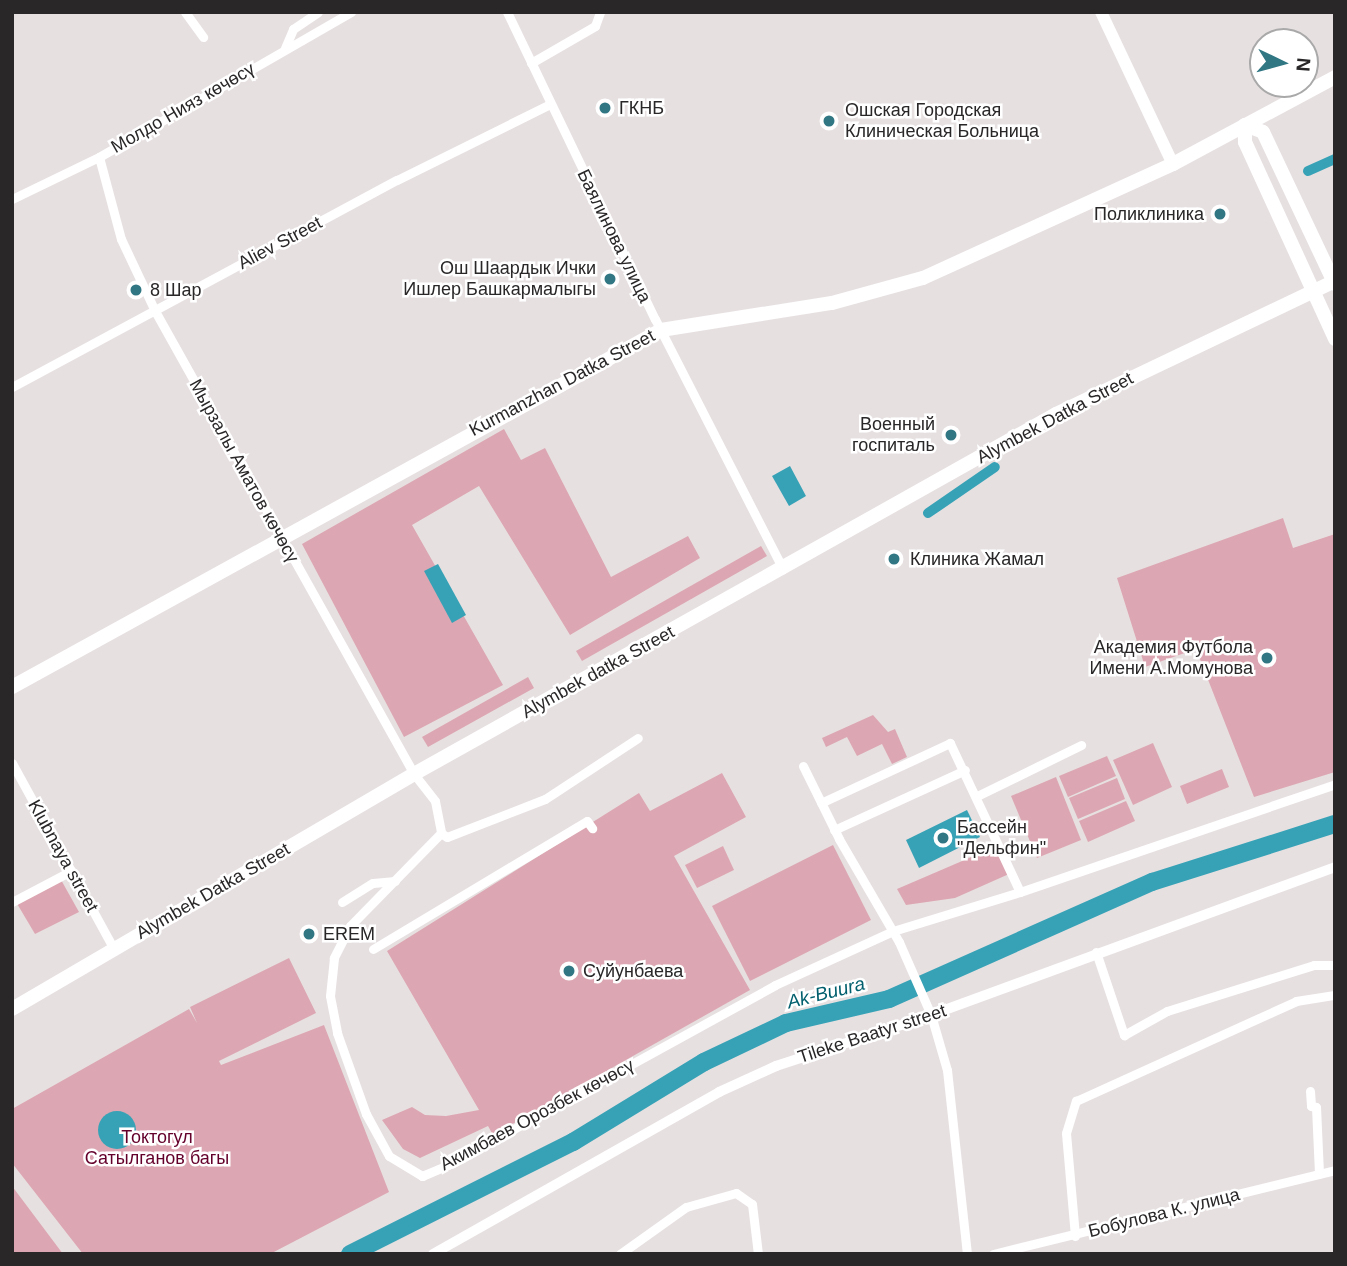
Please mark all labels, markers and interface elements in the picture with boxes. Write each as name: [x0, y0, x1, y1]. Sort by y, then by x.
north arrow: [1249, 28, 1319, 98]
text: N: [1292, 57, 1314, 72]
street label: Молдо Нияз көчөсү: [107, 58, 259, 158]
place label: ГКНБ: [619, 97, 664, 119]
marker: ГКНБ: [597, 100, 613, 116]
place label: Ошская Городская Клиническая Больница: [845, 100, 1039, 142]
marker: Ошская Городская Клиническая Больница: [819, 111, 839, 131]
street label: Баялинова улица: [572, 166, 656, 306]
place label: Поликлиника: [1094, 203, 1204, 225]
marker: Поликлиника: [1210, 204, 1230, 224]
street label: Aliev Street: [234, 212, 326, 274]
place label: Ош Шаардык Ички Ишлер Башкармалыгы: [403, 258, 596, 300]
marker: Ош Шаардык Ички Ишлер Башкармалыгы: [602, 271, 618, 287]
place label: 8 Шар: [150, 279, 202, 301]
marker: 8 Шар: [128, 282, 144, 298]
street label: Kurmanzhan Datka Street: [465, 325, 659, 441]
street label: Alymbek Datka Street: [973, 368, 1137, 468]
street label: Мырзалы Аматов көчөсү: [185, 376, 303, 566]
place label: Военный госпиталь: [852, 414, 935, 457]
marker: Военный госпиталь: [941, 425, 961, 445]
place label: Клиника Жамал: [910, 548, 1044, 570]
marker: Клиника Жамал: [884, 549, 904, 569]
street label: Alymbek datka Street: [518, 621, 678, 723]
place label: Академия Футбола Имени А.Момунова: [1090, 637, 1253, 680]
marker: Академия Футбола Имени А.Момунова: [1259, 650, 1275, 666]
street label: Klubnaya street: [23, 796, 103, 916]
place label: Бассейн "Дельфин": [957, 817, 1046, 860]
marker: Бассейн "Дельфин": [935, 830, 951, 846]
street label: Alymbek Datka Street: [132, 838, 294, 944]
place label: EREM: [323, 923, 375, 945]
marker: EREM: [301, 926, 317, 942]
place label: Суйунбаева: [583, 960, 683, 982]
marker: Суйунбаева: [561, 963, 577, 979]
water label: Ak-Buura: [785, 972, 867, 1014]
street label: Tileke Baatyr street: [795, 1000, 949, 1068]
street label: Акимбаев Орозбек көчөсү: [436, 1055, 638, 1175]
park label: Токтогул Сатылганов багы: [85, 1127, 229, 1170]
street label: Бобулова К. улица: [1086, 1184, 1242, 1242]

